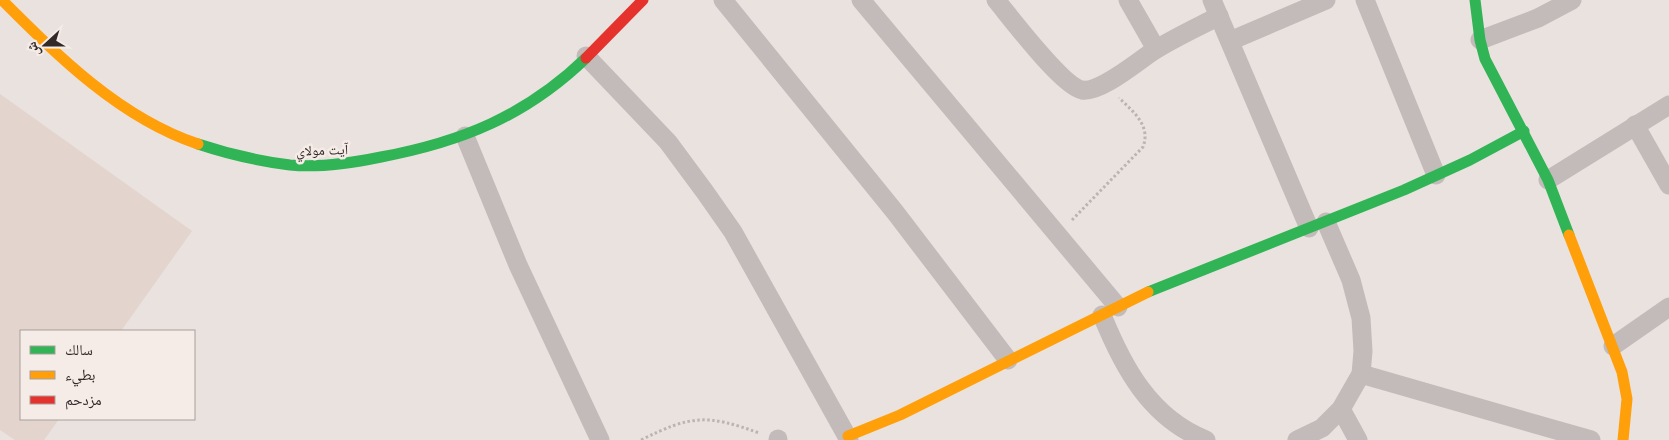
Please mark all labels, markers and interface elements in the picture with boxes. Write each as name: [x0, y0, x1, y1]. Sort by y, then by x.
north arrow: [20, 20, 70, 70]
text: ش: [22, 39, 44, 60]
street label: آيت مولاي: [296, 140, 349, 162]
legend: [20, 330, 195, 420]
text: سالك: [65, 340, 93, 360]
text: بطيء: [65, 365, 95, 387]
text: مزدحم: [65, 390, 102, 410]

